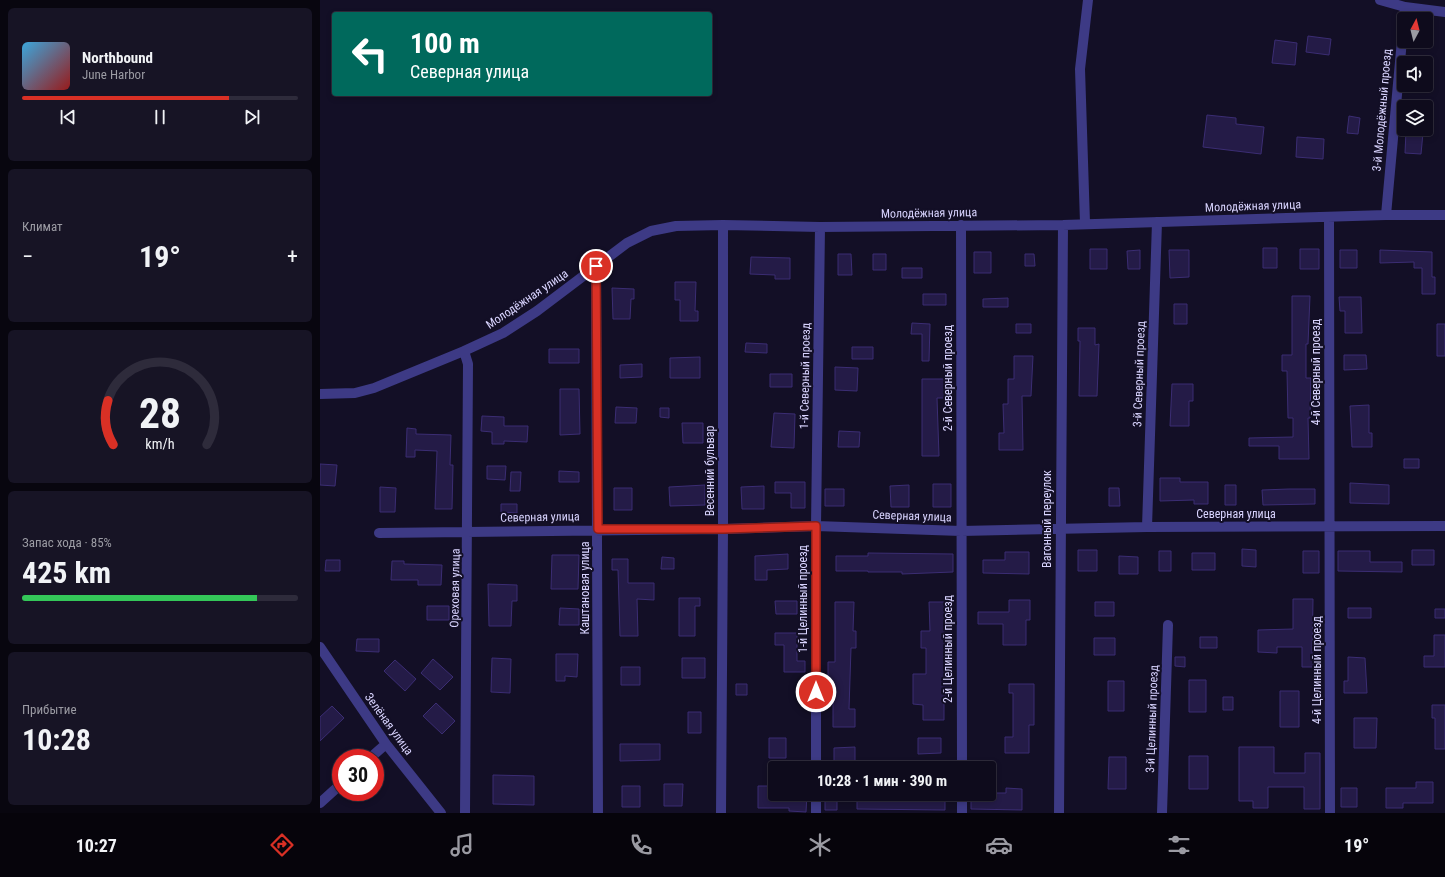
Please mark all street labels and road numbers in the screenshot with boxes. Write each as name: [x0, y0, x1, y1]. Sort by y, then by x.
street label: 3-й Молодёжный проезд: [1370, 48, 1394, 172]
street label: Молодёжная улица: [1205, 197, 1302, 215]
street label: Молодёжная улица: [881, 205, 977, 221]
street label: Молодёжная улица: [483, 266, 571, 332]
street label: 4-й Северный проезд: [1309, 318, 1323, 425]
street label: 3-й Северный проезд: [1130, 320, 1148, 427]
street label: 1-й Северный проезд: [797, 322, 813, 429]
street label: 2-й Северный проезд: [941, 324, 955, 431]
street label: Весенний бульвар: [703, 426, 717, 516]
street label: Вагонный переулок: [1040, 470, 1054, 568]
street label: Северная улица: [1196, 507, 1276, 521]
street label: Северная улица: [872, 508, 952, 524]
street label: Северная улица: [500, 509, 580, 525]
street label: Каштановая улица: [578, 541, 592, 635]
street label: 1-й Целинный проезд: [796, 544, 810, 653]
street label: Ореховая улица: [447, 548, 463, 628]
street label: 2-й Целинный проезд: [941, 594, 955, 703]
street label: 4-й Целинный проезд: [1310, 615, 1324, 724]
street label: 3-й Целинный проезд: [1143, 664, 1161, 773]
street label: Зелёная улица: [362, 690, 416, 758]

